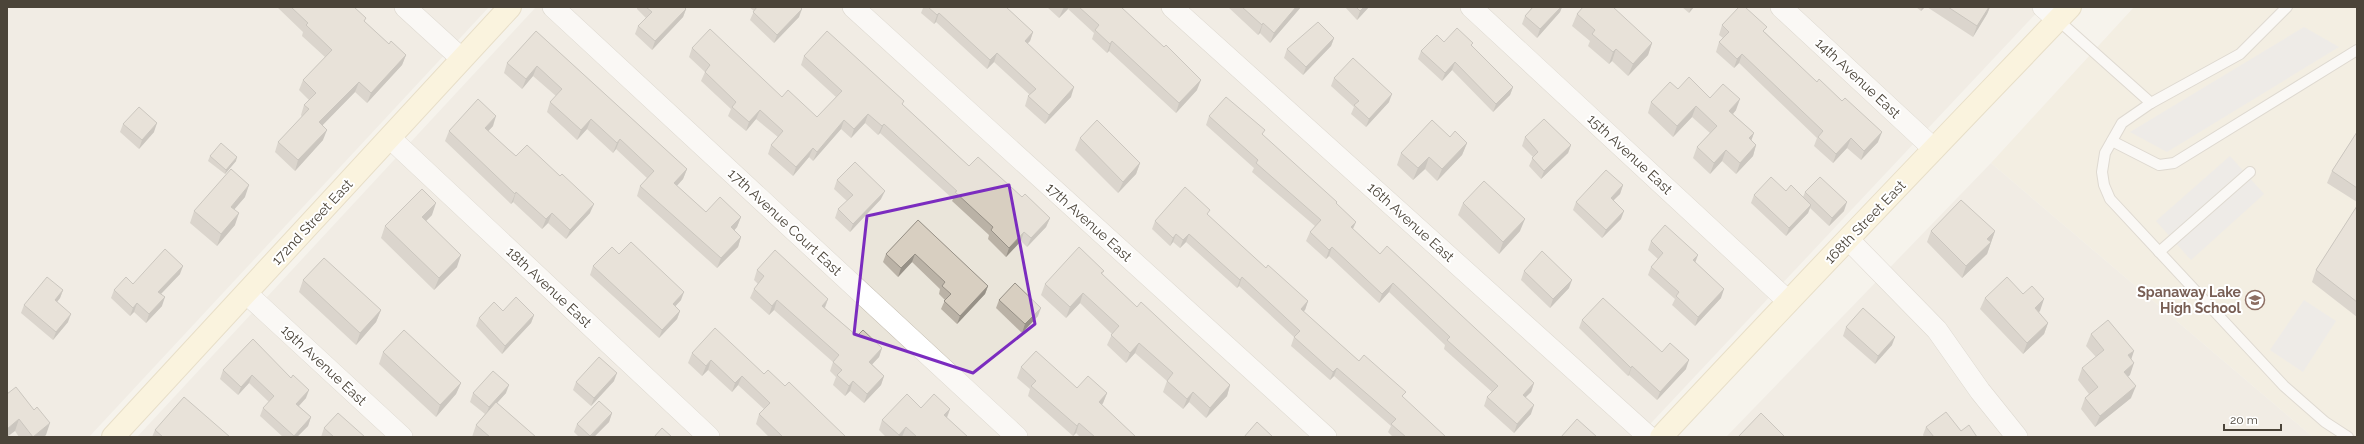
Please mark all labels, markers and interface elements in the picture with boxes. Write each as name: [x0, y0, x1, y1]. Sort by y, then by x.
street label: 14th Avenue East: [1812, 35, 1904, 122]
street label: 15th Avenue East: [1584, 111, 1676, 198]
street label: 17th Avenue Court East: [725, 165, 845, 279]
street label: 172nd Street East: [268, 176, 356, 268]
street label: 168th Street East: [1821, 177, 1909, 267]
street label: 17th Avenue East: [1043, 179, 1135, 265]
street label: 16th Avenue East: [1365, 179, 1458, 265]
street label: 18th Avenue East: [503, 243, 595, 331]
place label: Spanaway Lake High School: [2137, 284, 2242, 316]
school or university icon: Spanaway Lake High School: [2244, 289, 2266, 311]
street label: 19th Avenue East: [278, 321, 370, 409]
scale bar: [2224, 406, 2281, 432]
text: 20 m: [2230, 413, 2258, 427]

